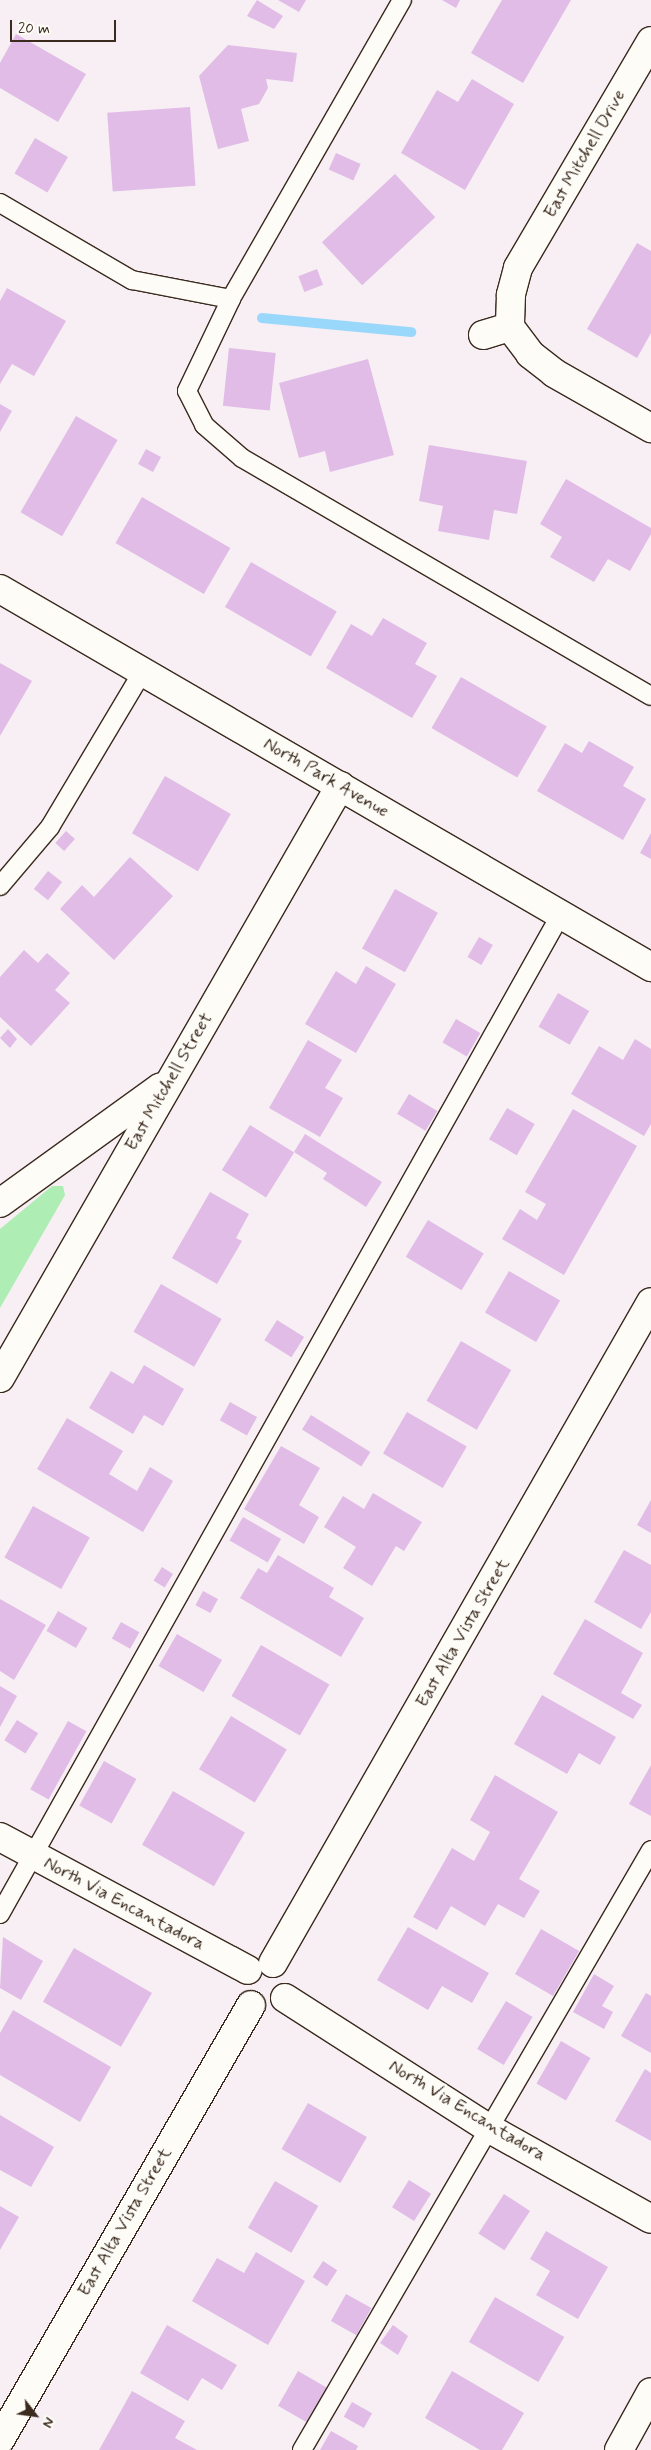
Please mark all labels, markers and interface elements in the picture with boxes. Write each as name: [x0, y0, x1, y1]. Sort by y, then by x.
scale bar: [12, 10, 119, 42]
text: 20 m: [18, 19, 50, 39]
street label: East Mitchell Drive: [540, 87, 630, 221]
street label: North Park Avenue: [258, 733, 394, 823]
street label: East Mitchell Street: [121, 1009, 217, 1155]
street label: East Alta Vista Street: [412, 1556, 514, 1710]
street label: North Via Encantadora: [39, 1852, 209, 1956]
street label: North Via Encantadora: [384, 2055, 550, 2167]
street label: East Alta Vista Street: [74, 2145, 176, 2299]
north arrow: [10, 2390, 60, 2440]
text: N: [38, 2414, 58, 2431]

